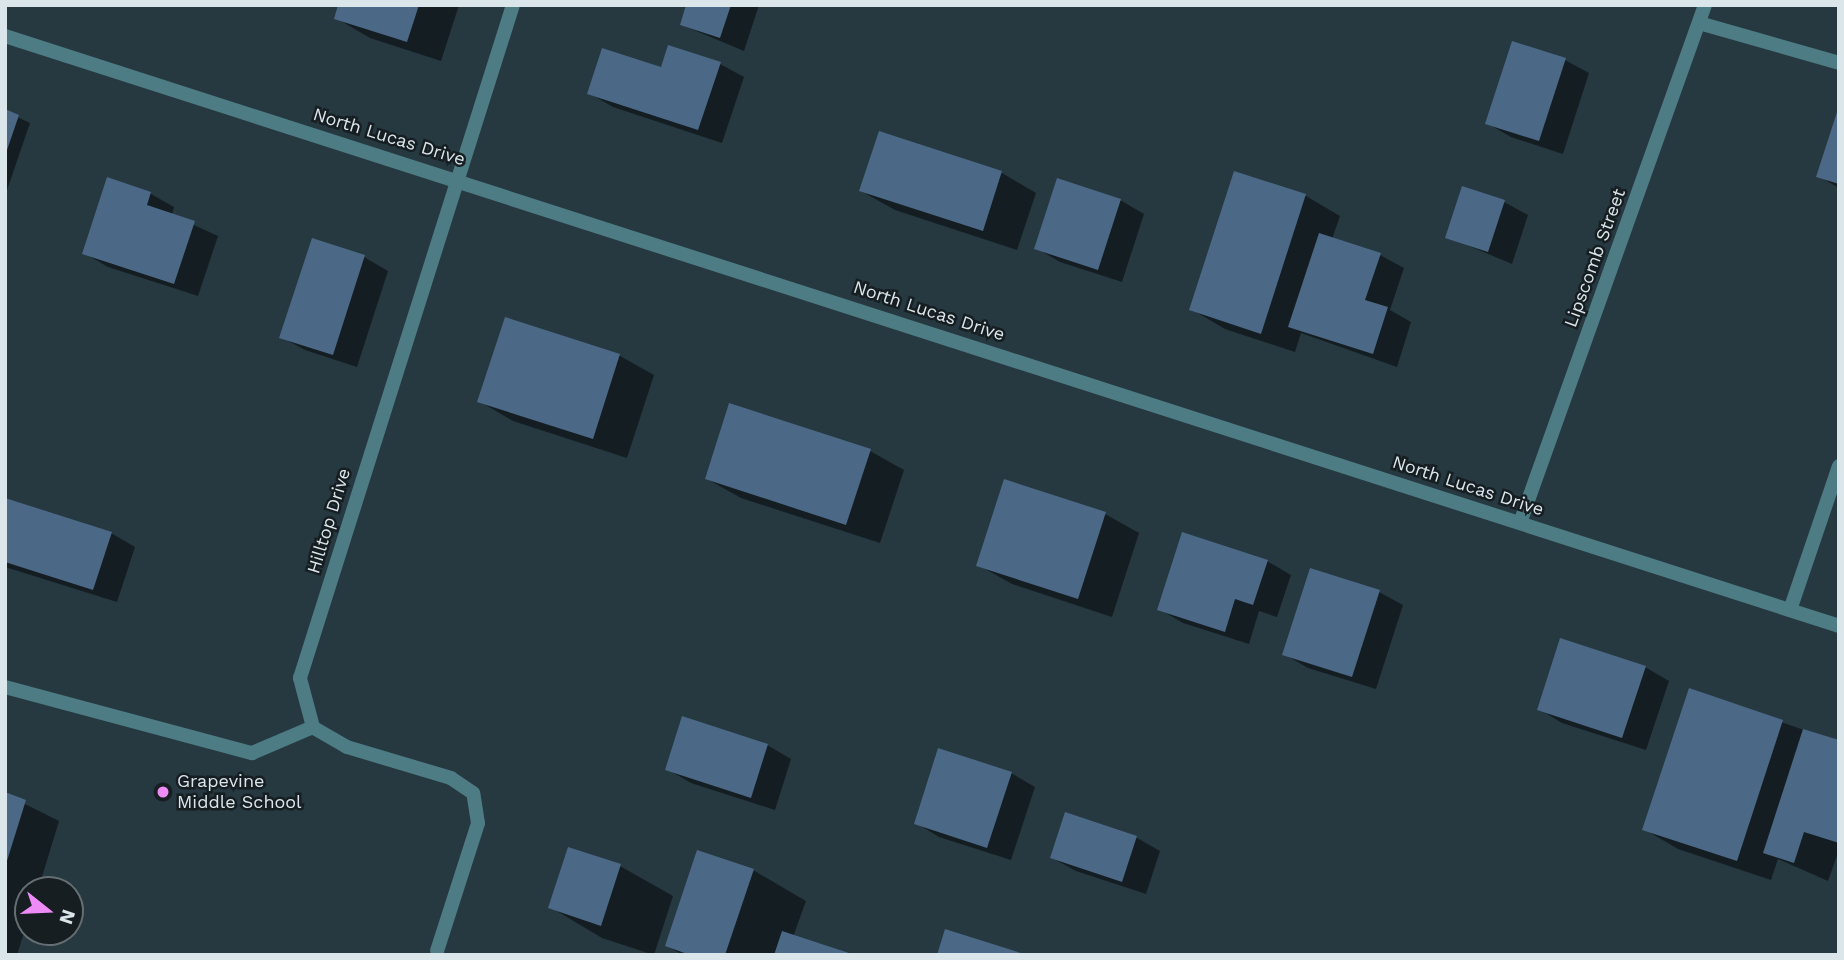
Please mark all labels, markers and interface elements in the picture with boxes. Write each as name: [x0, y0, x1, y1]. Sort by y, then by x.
street label: North Lucas Drive: [310, 104, 468, 170]
street label: Lipscomb Street: [1560, 186, 1630, 330]
street label: North Lucas Drive: [851, 276, 1007, 346]
street label: North Lucas Drive: [1390, 451, 1546, 521]
street label: Hilltop Drive: [303, 466, 355, 576]
place label: Grapevine Middle School: [177, 771, 302, 814]
marker: Grapevine Middle School: [155, 784, 171, 800]
north arrow: [14, 876, 84, 946]
text: N: [54, 907, 81, 927]

